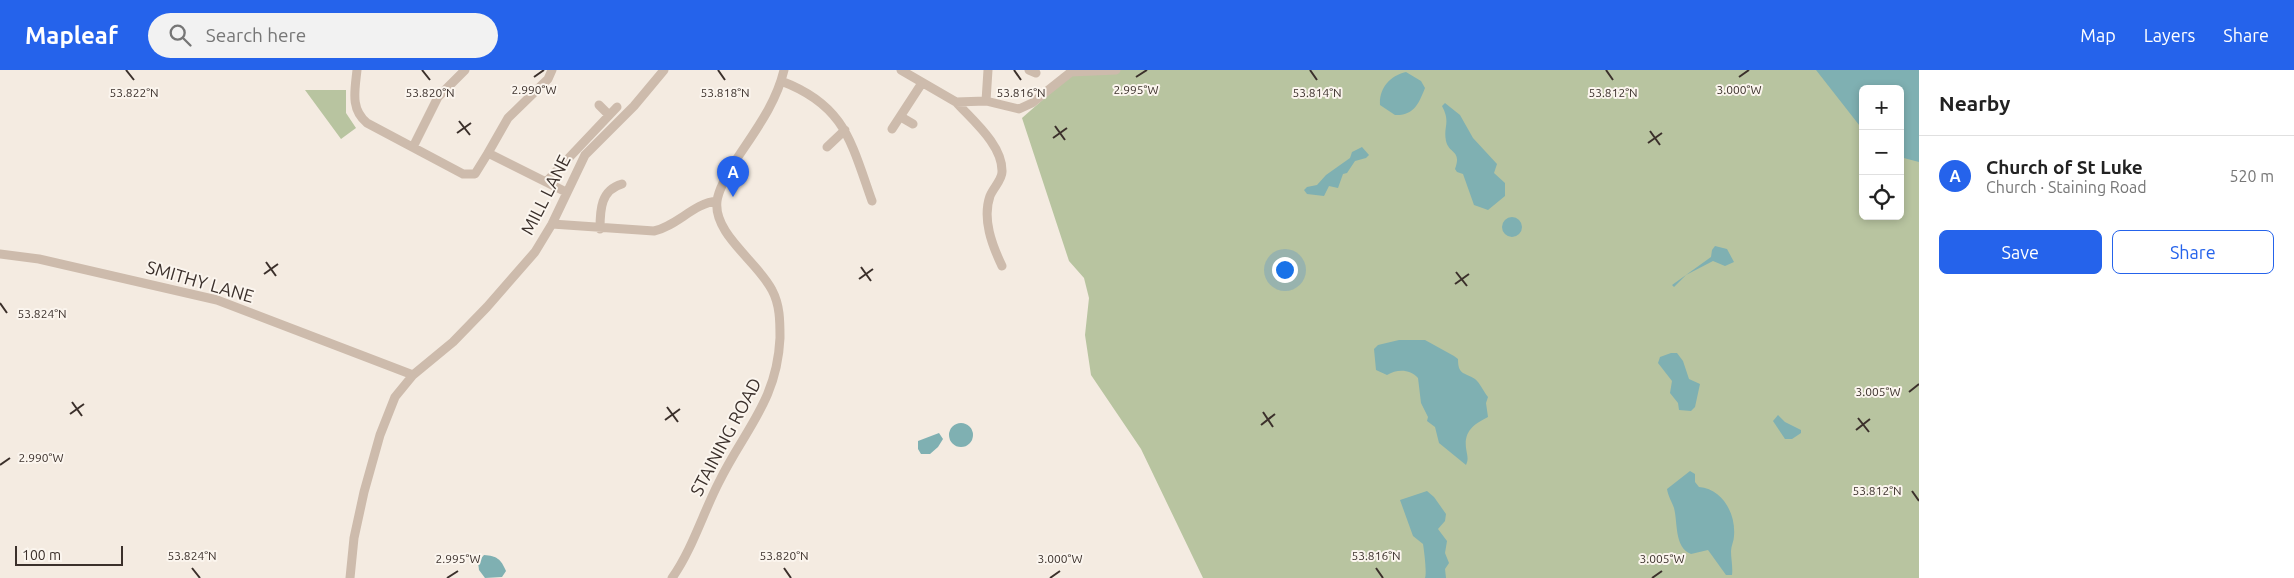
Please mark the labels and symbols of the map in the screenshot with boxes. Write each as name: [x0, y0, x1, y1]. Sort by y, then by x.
text: 2.990°W: [512, 83, 557, 96]
text: 2.995°W: [1114, 83, 1159, 96]
text: 3.000°W: [1717, 83, 1762, 96]
text: 53.822°N: [109, 86, 159, 99]
text: 53.820°N: [405, 86, 455, 99]
text: 53.818°N: [700, 86, 750, 99]
text: 53.816°N: [996, 86, 1046, 99]
text: 53.814°N: [1292, 86, 1342, 99]
text: 53.812°N: [1588, 86, 1638, 99]
street label: MILL LANE: [516, 151, 574, 238]
pin: A: [717, 156, 749, 197]
street label: SMITHY LANE: [144, 256, 256, 306]
your location: [1272, 257, 1298, 283]
text: 53.824°N: [17, 307, 67, 320]
street label: STAINING ROAD: [686, 374, 765, 499]
text: 3.005°W: [1856, 385, 1901, 398]
text: 2.990°W: [19, 451, 64, 464]
text: 53.812°N: [1852, 484, 1902, 497]
scale bar: [15, 543, 122, 566]
text: 53.824°N: [167, 549, 217, 562]
text: 53.820°N: [759, 549, 809, 562]
text: 53.816°N: [1351, 549, 1401, 562]
text: 2.995°W: [436, 552, 481, 565]
text: 3.000°W: [1038, 552, 1083, 565]
text: 3.005°W: [1640, 552, 1685, 565]

